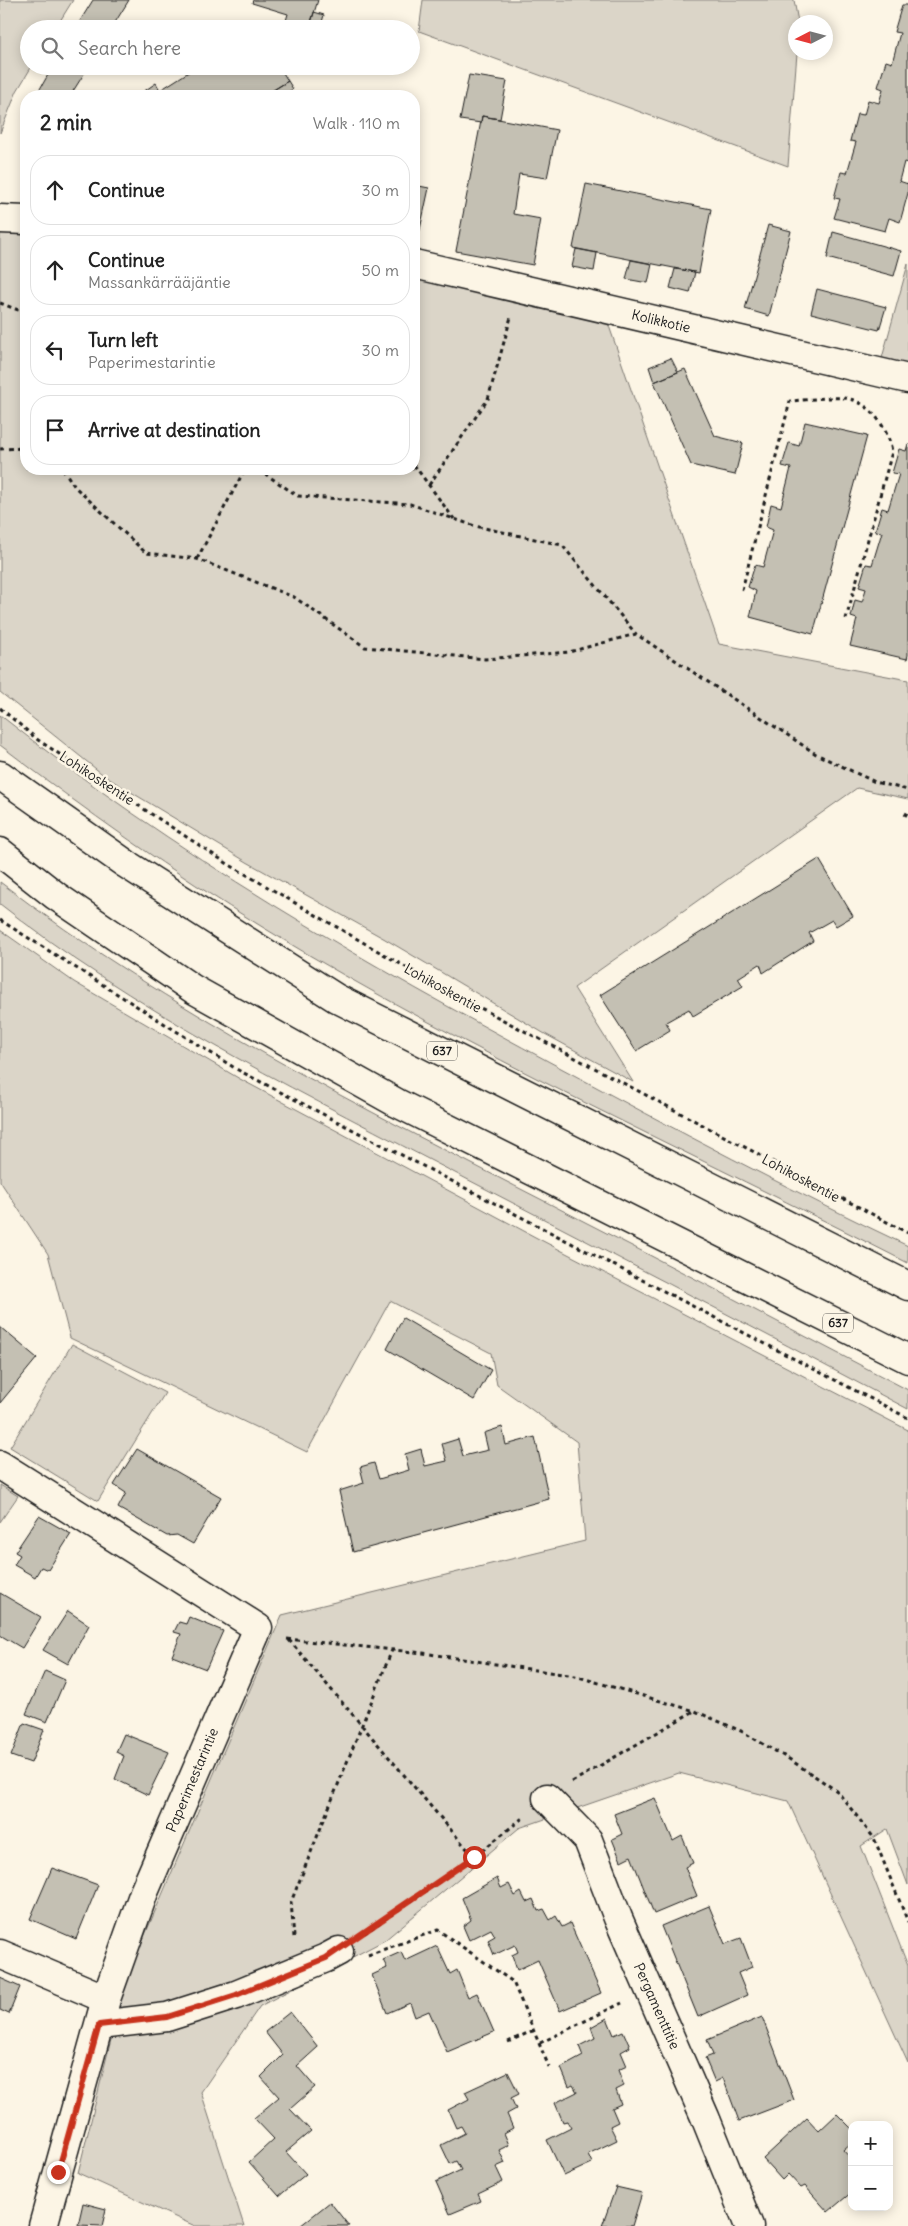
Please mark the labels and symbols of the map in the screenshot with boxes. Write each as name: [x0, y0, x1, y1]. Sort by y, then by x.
north arrow: [788, 15, 833, 60]
street label: Kolikkotie: [630, 305, 692, 337]
street label: Lohikoskentie: [56, 747, 138, 809]
street label: Lohikoskentie: [401, 959, 485, 1017]
road number: 637: [427, 1042, 457, 1060]
street label: Lohikoskentie: [759, 1150, 843, 1206]
road number: 637: [823, 1314, 853, 1332]
street label: Paperimestarintie: [162, 1725, 222, 1835]
route start: [463, 1846, 486, 1869]
street label: Pergamenttitie: [630, 1960, 684, 2052]
route end: [47, 2161, 70, 2184]

